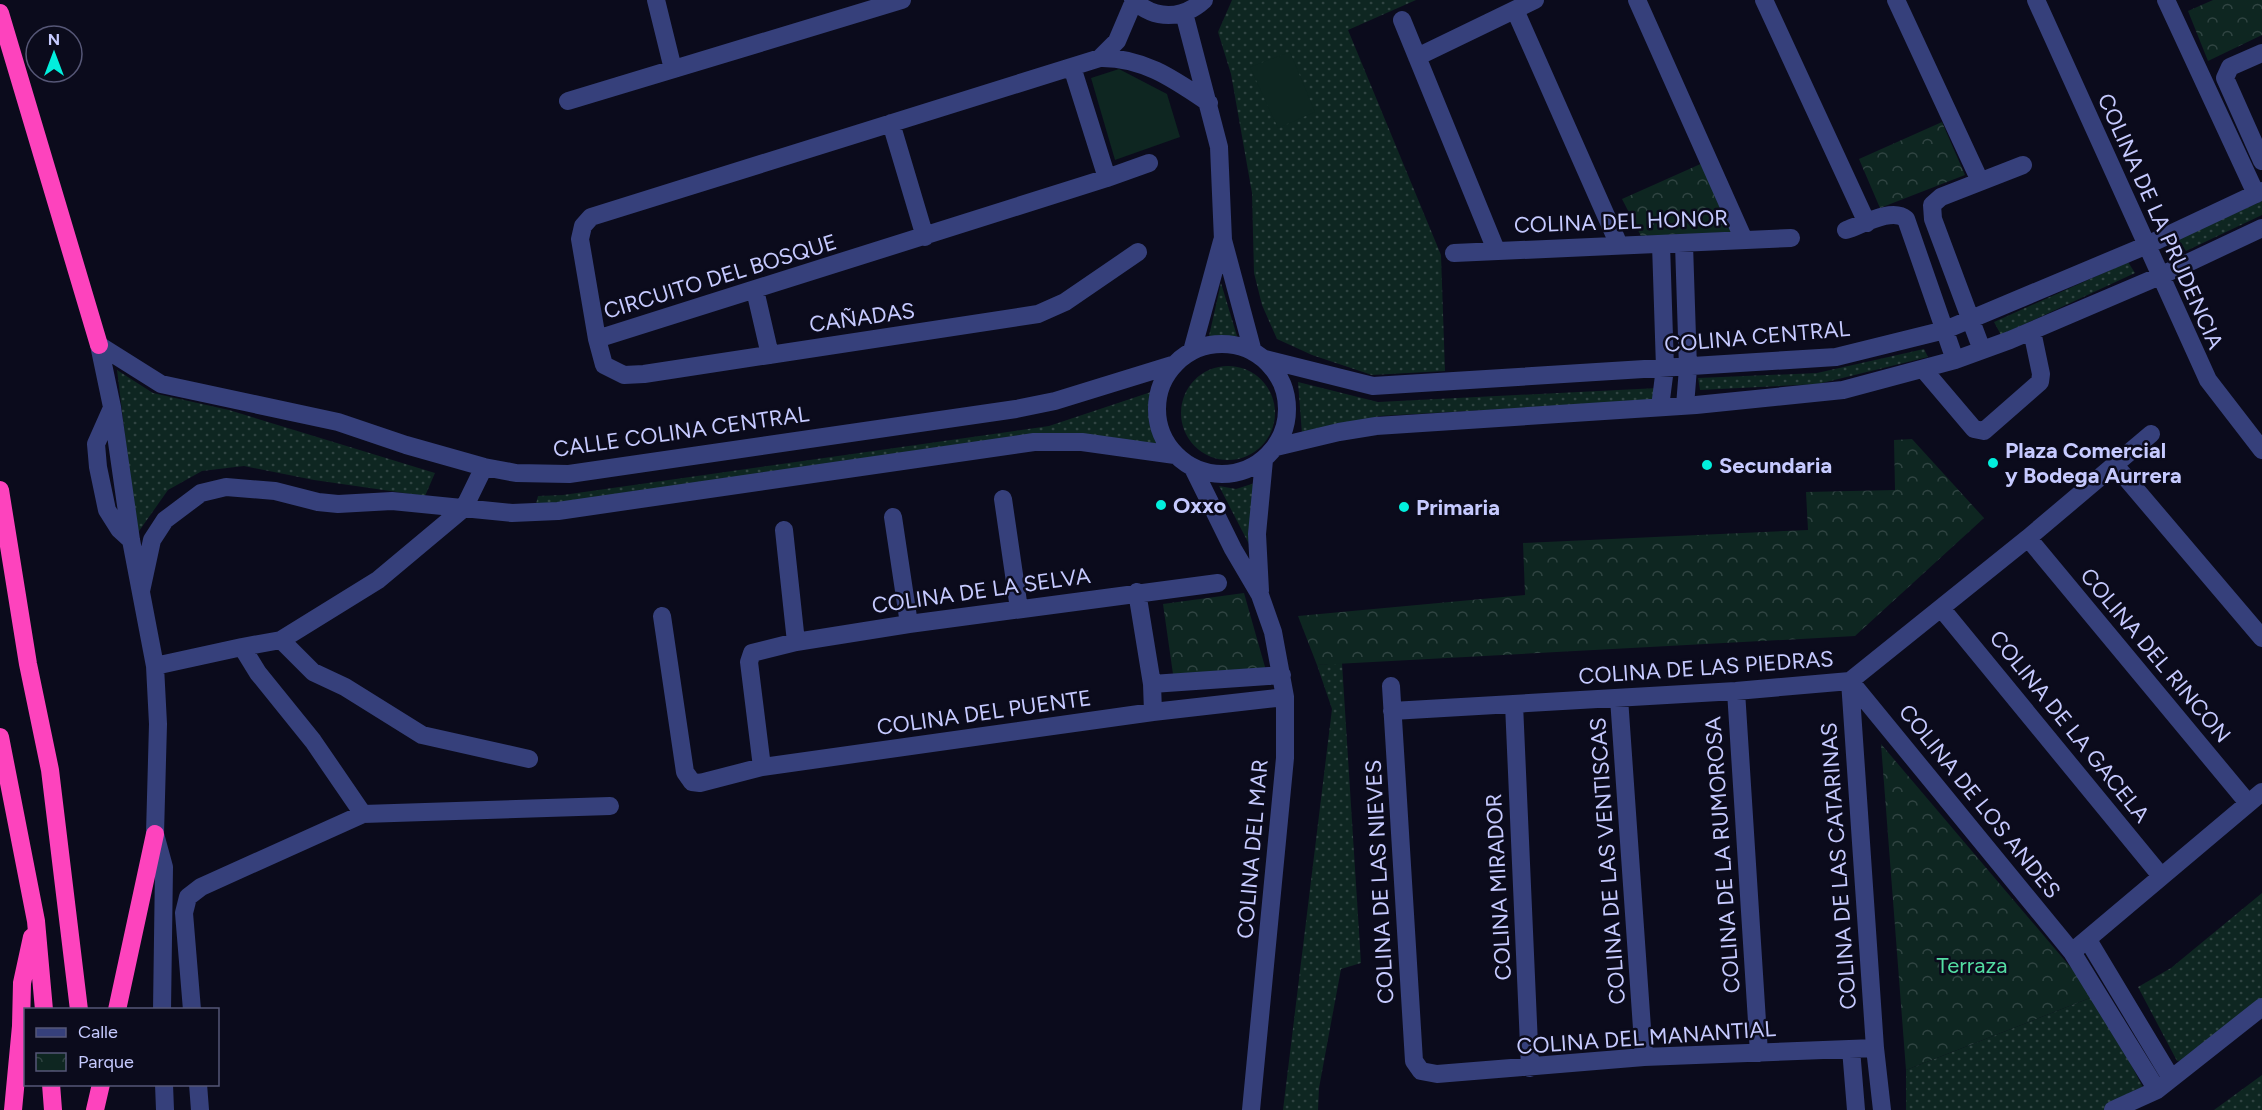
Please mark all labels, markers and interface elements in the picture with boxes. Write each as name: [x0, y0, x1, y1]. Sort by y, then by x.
north arrow: [24, 24, 84, 84]
text: N: [48, 30, 60, 49]
street label: COLINA DE LA PRUDENCIA: [2092, 89, 2229, 353]
street label: COLINA DEL HONOR: [1514, 204, 1729, 239]
street label: CIRCUITO DEL BOSQUE: [600, 228, 840, 325]
street label: CAÑADAS: [808, 297, 917, 338]
street label: COLINA CENTRAL: [1663, 315, 1851, 358]
street label: CALLE COLINA CENTRAL: [551, 400, 811, 463]
place label: Plaza Comercial y Bodega Aurrera: [2005, 437, 2182, 489]
place label: Secundaria: [1719, 452, 1832, 479]
marker: Plaza Comercial y Bodega Aurrera: [1986, 456, 2000, 470]
marker: Secundaria: [1700, 458, 1714, 472]
place label: Oxxo: [1173, 492, 1227, 519]
place label: Primaria: [1416, 494, 1500, 521]
marker: Oxxo: [1154, 498, 1168, 512]
marker: Primaria: [1397, 500, 1411, 514]
street label: COLINA DE LA SELVA: [870, 562, 1092, 619]
street label: COLINA DEL RINCON: [2075, 563, 2236, 748]
street label: COLINA DE LA GACELA: [1984, 625, 2155, 828]
street label: COLINA DE LAS PIEDRAS: [1578, 645, 1834, 690]
street label: COLINA DEL PUENTE: [875, 684, 1093, 741]
street label: COLINA DE LOS ANDES: [1893, 699, 2066, 904]
street label: COLINA DE LAS VENTISCAS: [1584, 716, 1631, 1005]
street label: COLINA DE LA RUMOROSA: [1699, 716, 1746, 994]
street label: COLINA DE LAS CATARINAS: [1815, 722, 1862, 1010]
street label: COLINA DEL MAR: [1231, 758, 1274, 940]
street label: COLINA DE LAS NIEVES: [1360, 759, 1399, 1005]
street label: COLINA MIRADOR: [1480, 793, 1517, 981]
park label: Terraza: [1937, 952, 2007, 979]
legend: [24, 1008, 219, 1086]
street label: COLINA DEL MANANTIAL: [1516, 1015, 1777, 1060]
text: Calle: [78, 1021, 118, 1043]
text: Parque: [78, 1051, 134, 1073]

